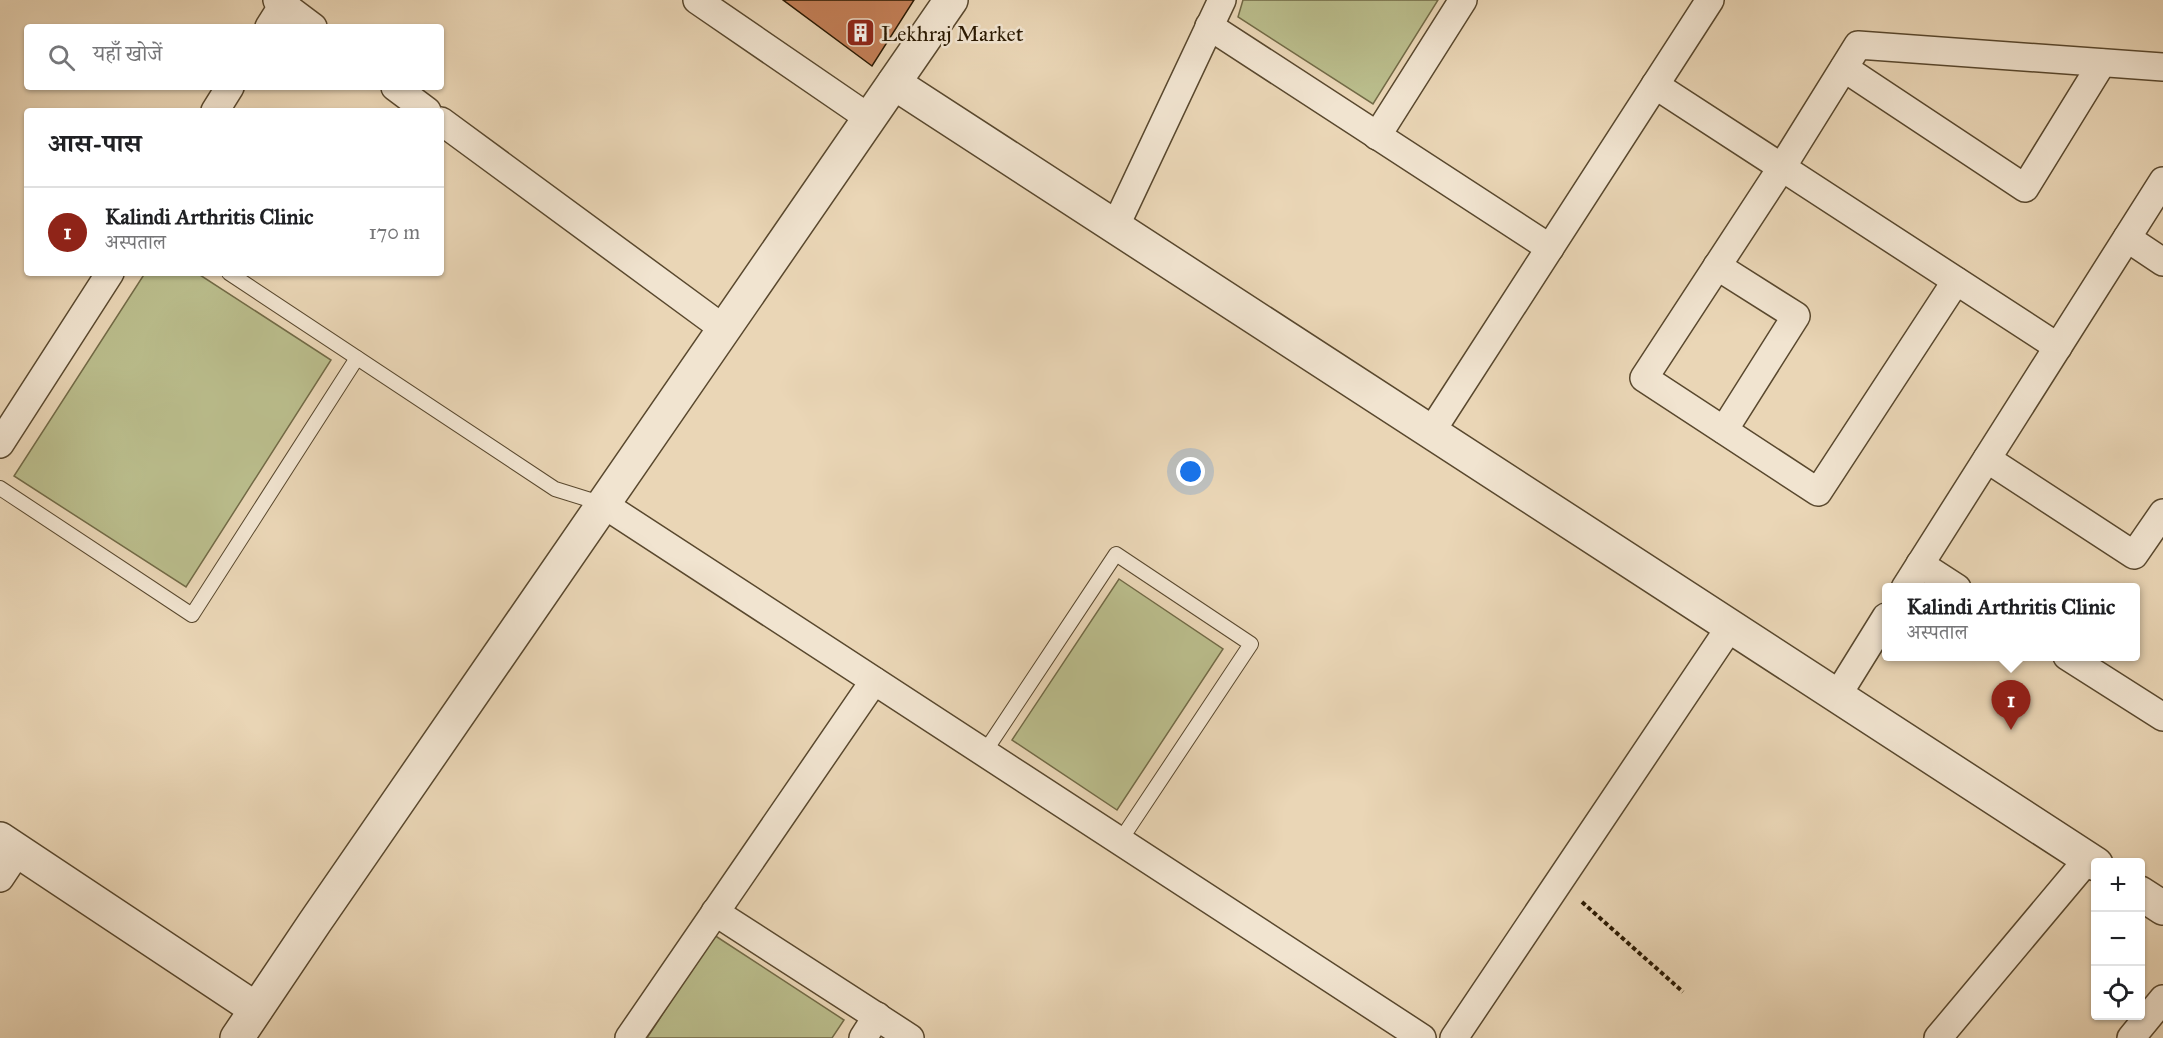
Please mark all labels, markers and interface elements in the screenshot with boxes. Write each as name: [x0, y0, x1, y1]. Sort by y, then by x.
building icon: Lekhraj Market: [844, 17, 876, 49]
place label: Lekhraj Market: [881, 20, 1024, 47]
search box: [24, 24, 444, 90]
text: यहाँ खोजें: [93, 40, 162, 67]
icon: search: [45, 41, 78, 74]
text: आस-पास: [48, 127, 141, 159]
text: Kalindi Arthritis Clinic: [105, 203, 314, 230]
text: 1: [64, 220, 71, 244]
text: 170 m: [369, 220, 420, 244]
text: अस्पताल: [105, 230, 166, 254]
your location: [1176, 457, 1205, 486]
popup: [1882, 583, 2140, 661]
text: Kalindi Arthritis Clinic: [1907, 593, 2115, 620]
text: अस्पताल: [1907, 620, 1968, 644]
pin: 1: [1992, 680, 2030, 730]
map controls: [2091, 858, 2145, 1020]
button: +: [2091, 858, 2145, 912]
button: −: [2091, 912, 2145, 966]
button: locate: [2091, 966, 2145, 1020]

